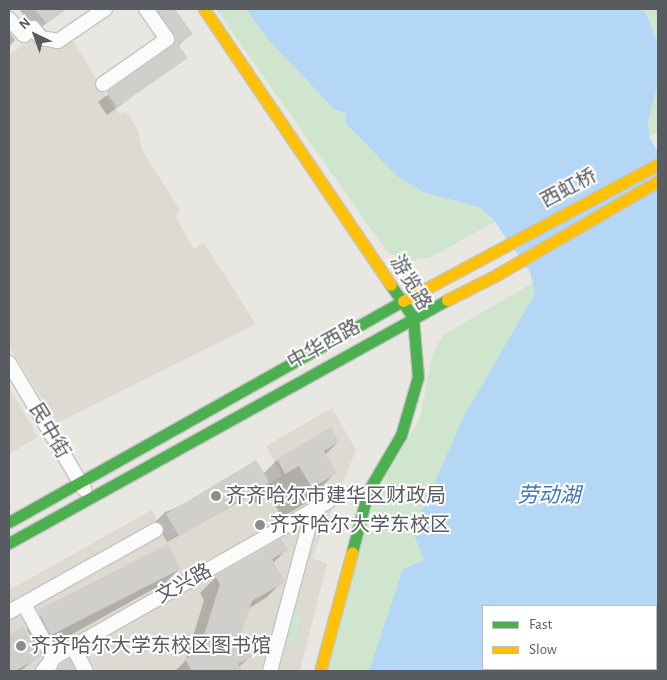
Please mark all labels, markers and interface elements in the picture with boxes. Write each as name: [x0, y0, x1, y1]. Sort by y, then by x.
north arrow: [10, 10, 60, 60]
text: N: [17, 15, 33, 32]
street label: 西虹桥: [537, 164, 601, 214]
street label: 游览路: [384, 251, 436, 315]
street label: 中华西路: [283, 315, 365, 375]
street label: 民中街: [23, 399, 75, 463]
water label: 劳动湖: [518, 483, 580, 509]
place label: 齐齐哈尔市建华区财政局: [226, 484, 446, 508]
marker: 齐齐哈尔市建华区财政局: [210, 490, 222, 502]
place label: 齐齐哈尔大学东校区: [270, 513, 450, 537]
marker: 齐齐哈尔大学东校区: [254, 519, 266, 531]
street label: 文兴路: [152, 559, 216, 609]
legend: [482, 605, 657, 670]
text: Fast: [529, 617, 552, 632]
place label: 齐齐哈尔大学东校区图书馆: [31, 634, 271, 658]
marker: 齐齐哈尔大学东校区图书馆: [15, 640, 27, 652]
text: Slow: [529, 642, 557, 657]

